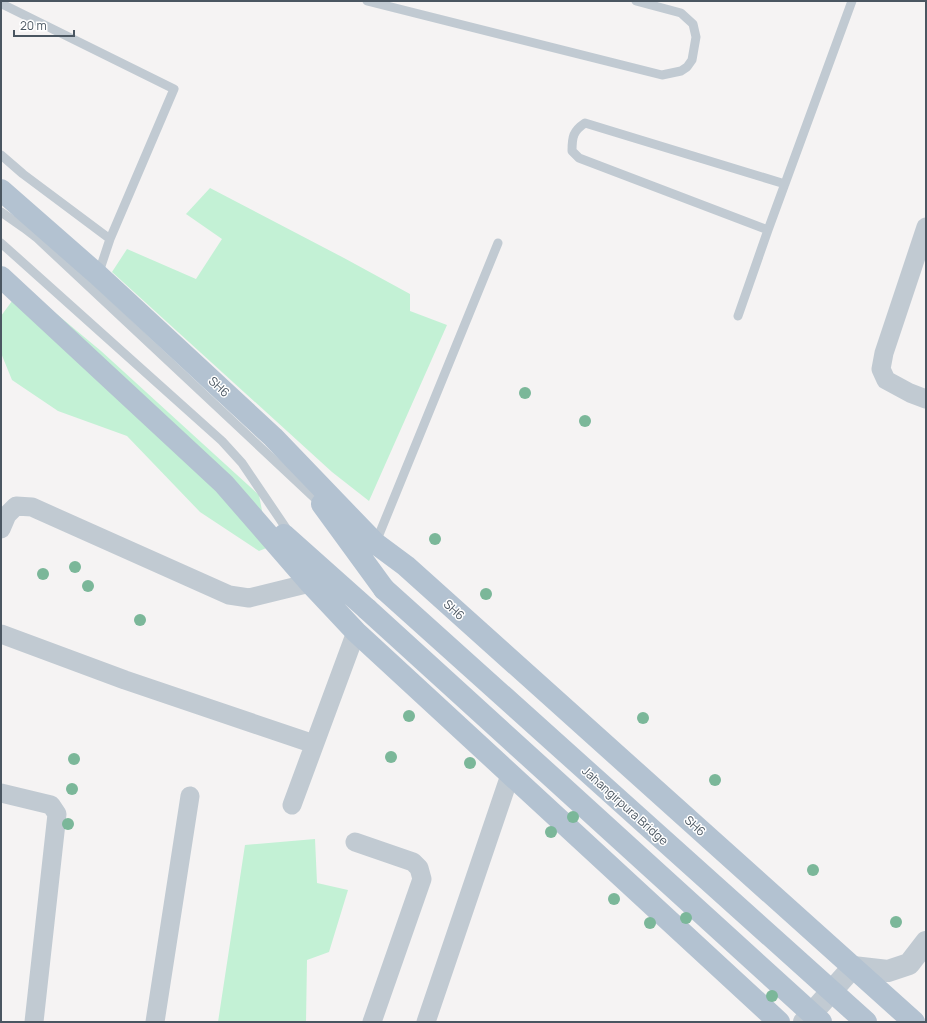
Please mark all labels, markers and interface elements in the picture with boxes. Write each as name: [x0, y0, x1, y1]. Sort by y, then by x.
scale bar: [14, 12, 74, 38]
text: 20 m: [20, 17, 47, 34]
street label: SH6: [205, 373, 234, 401]
street label: SH6: [440, 596, 469, 624]
street label: Jahangirpura Bridge: [579, 762, 672, 849]
street label: SH6: [681, 812, 710, 840]

